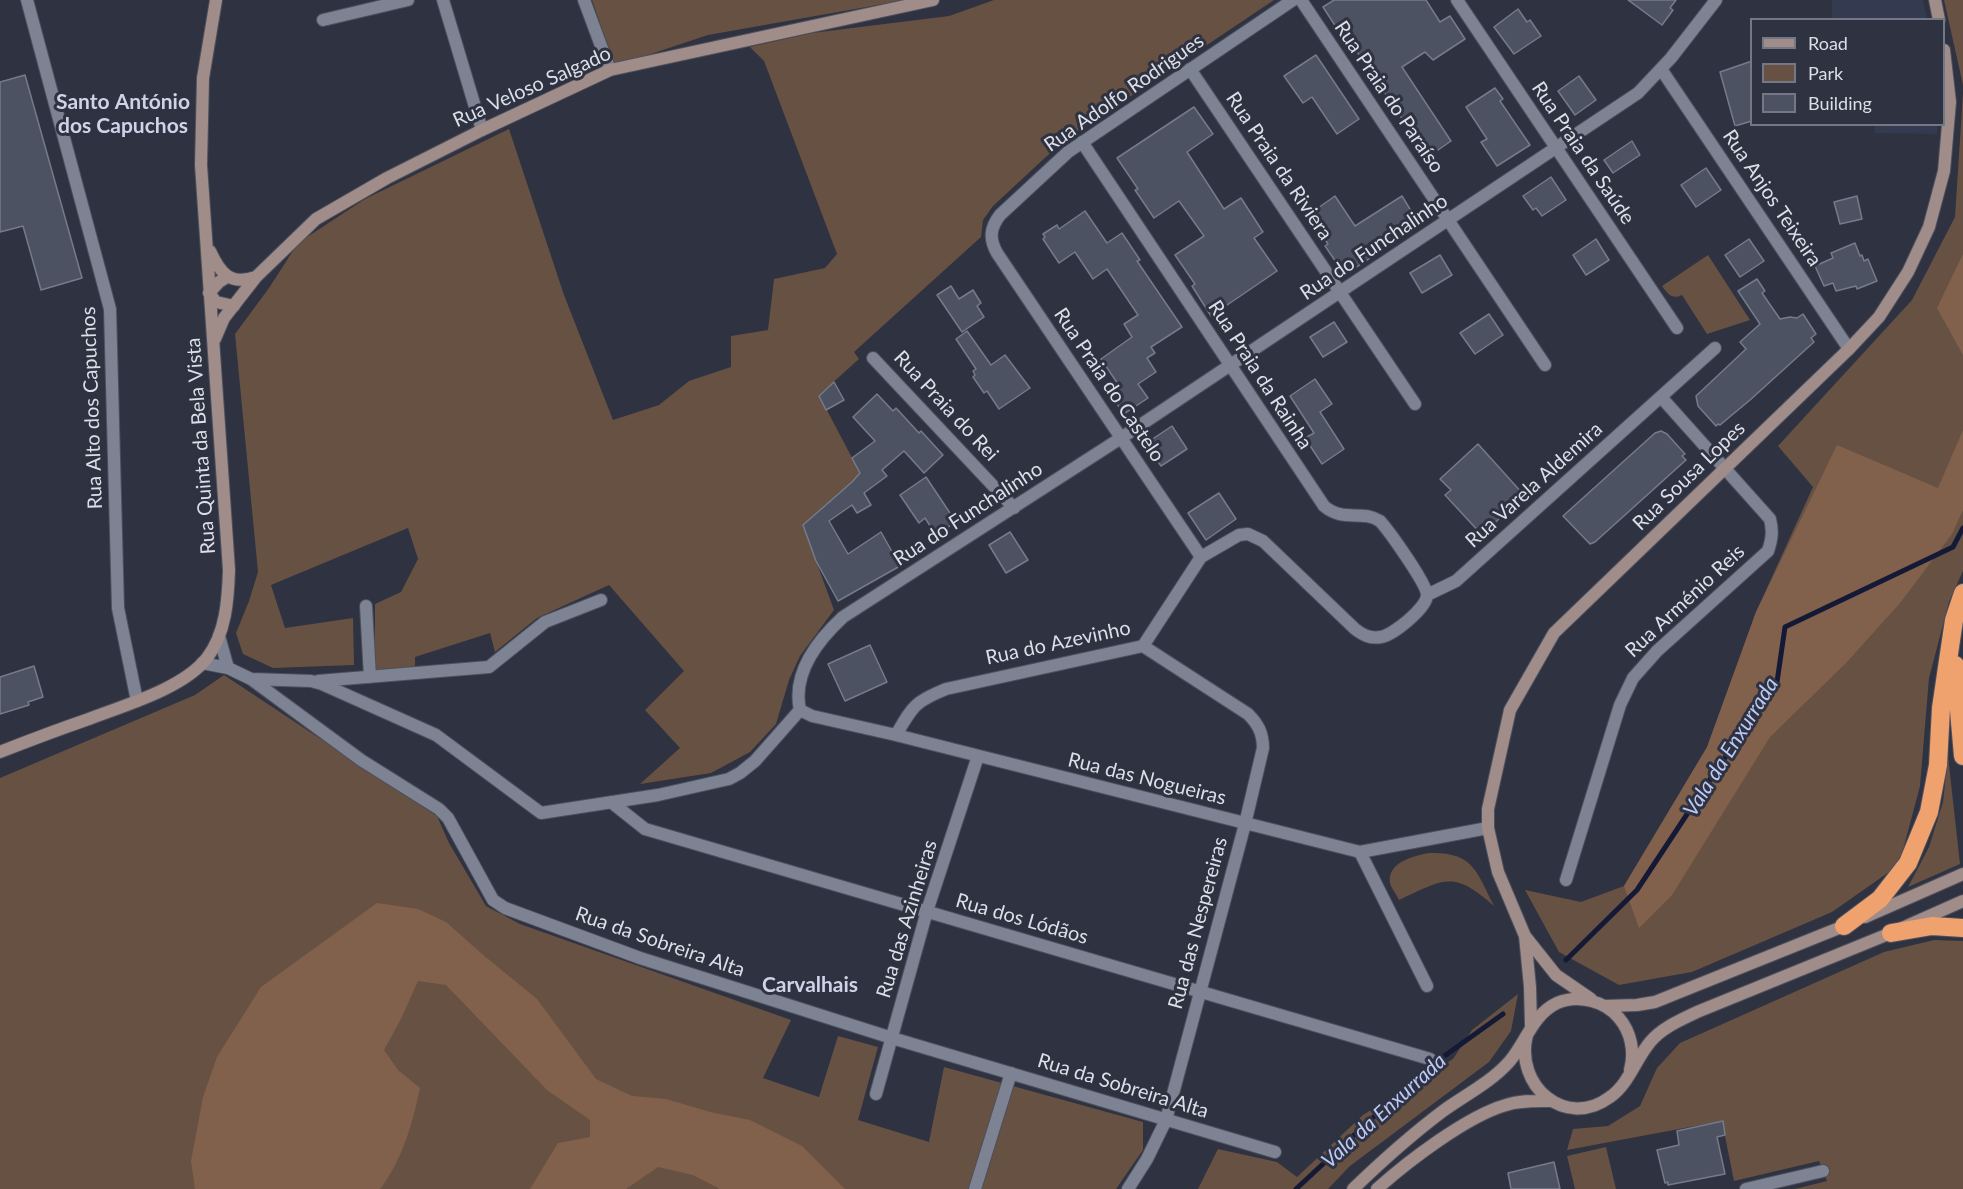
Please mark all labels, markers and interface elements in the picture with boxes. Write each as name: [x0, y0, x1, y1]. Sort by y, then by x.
street label: Rua Praia do Paraíso: [1329, 16, 1449, 178]
legend: [1750, 18, 1945, 126]
street label: Rua Adolfo Rodrigues: [1040, 29, 1208, 157]
text: Road: [1808, 32, 1848, 54]
street label: Rua Veloso Salgado: [449, 41, 615, 133]
text: Park: [1808, 62, 1843, 84]
street label: Rua Praia da Saúde: [1526, 77, 1640, 229]
street label: Rua Praia da Riviera: [1221, 87, 1337, 245]
district label: Santo António dos Capuchos: [56, 89, 190, 139]
text: Building: [1808, 92, 1872, 114]
street label: Rua Anjos Teixeira: [1717, 125, 1827, 271]
street label: Rua do Funchalinho: [1296, 189, 1452, 305]
street label: Rua Praia da Rainha: [1203, 296, 1317, 454]
street label: Rua Praia do Castelo: [1049, 303, 1169, 467]
street label: Rua Alto dos Capuchos: [76, 306, 108, 510]
street label: Rua Quinta da Bela Vista: [181, 337, 221, 555]
street label: Rua Praia do Rei: [889, 346, 1003, 466]
street label: Rua Sousa Lopes: [1628, 416, 1750, 536]
street label: Rua Varela Aldemira: [1461, 417, 1607, 553]
street label: Rua do Funchalinho: [889, 457, 1047, 571]
street label: Rua Arménio Reis: [1620, 540, 1750, 662]
street label: Rua do Azevinho: [983, 616, 1133, 670]
water label: Vala da Enxurrada: [1678, 673, 1784, 821]
street label: Rua das Nogueiras: [1065, 748, 1229, 810]
street label: Rua das Nespereiras: [1163, 834, 1233, 1012]
street label: Rua das Azinheiras: [872, 837, 942, 1001]
street label: Rua dos Lódãos: [953, 889, 1091, 949]
street label: Rua da Sobreira Alta: [572, 902, 748, 982]
district label: Carvalhais: [762, 972, 858, 998]
water label: Vala da Enxurrada: [1317, 1048, 1451, 1174]
street label: Rua da Sobreira Alta: [1035, 1049, 1211, 1123]

